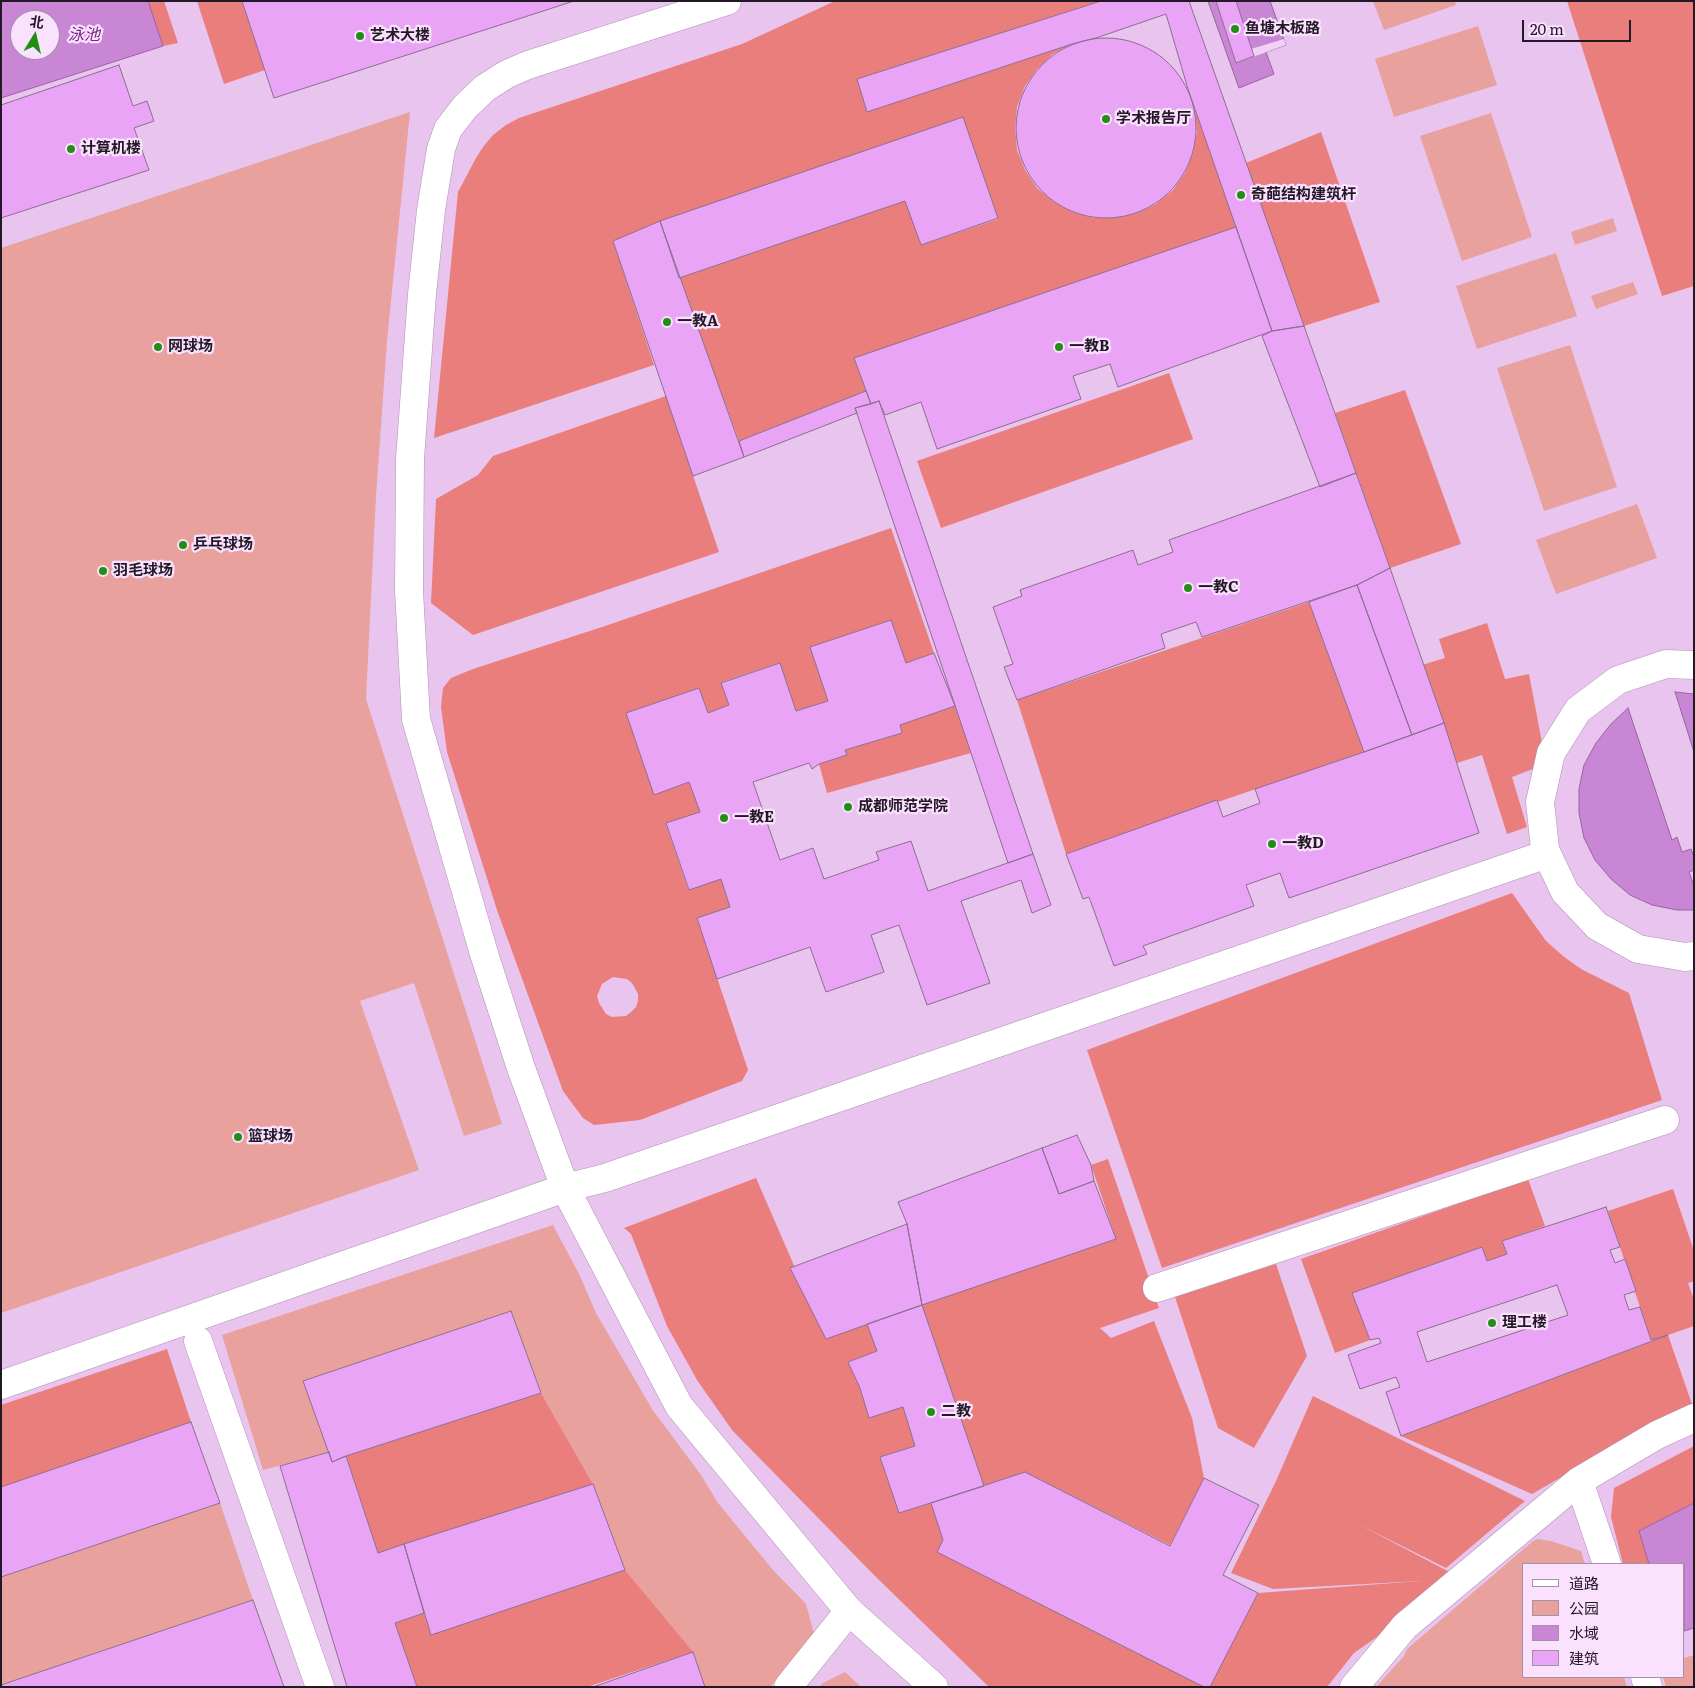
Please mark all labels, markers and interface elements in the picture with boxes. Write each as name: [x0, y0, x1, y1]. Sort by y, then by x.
north arrow: [10, 10, 60, 60]
text: 北: [29, 10, 46, 32]
scale bar: [1525, 10, 1634, 42]
text: 20 m: [1530, 17, 1564, 40]
place label: 鱼塘木板路: [1245, 20, 1320, 38]
marker: 鱼塘木板路: [1229, 23, 1241, 35]
water label: 泳池: [68, 25, 100, 45]
place label: 艺术大楼: [370, 27, 430, 45]
marker: 艺术大楼: [354, 30, 366, 42]
place label: 学术报告厅: [1116, 110, 1191, 128]
marker: 学术报告厅: [1100, 113, 1112, 125]
place label: 计算机楼: [81, 140, 141, 158]
marker: 计算机楼: [65, 143, 77, 155]
place label: 奇葩结构建筑杆: [1251, 186, 1356, 204]
marker: 奇葩结构建筑杆: [1235, 189, 1247, 201]
place label: 一教A: [677, 313, 718, 331]
marker: 一教A: [661, 316, 673, 328]
place label: 网球场: [168, 338, 213, 356]
place label: 一教B: [1069, 338, 1109, 356]
marker: 网球场: [152, 341, 164, 353]
marker: 一教B: [1053, 341, 1065, 353]
place label: 乒乓球场: [193, 536, 253, 554]
marker: 乒乓球场: [177, 539, 189, 551]
place label: 羽毛球场: [113, 562, 173, 580]
marker: 羽毛球场: [97, 565, 109, 577]
place label: 一教C: [1198, 579, 1239, 597]
marker: 一教C: [1182, 582, 1194, 594]
place label: 成都师范学院: [858, 798, 948, 816]
marker: 成都师范学院: [842, 801, 854, 813]
place label: 一教E: [734, 809, 774, 827]
marker: 一教E: [718, 812, 730, 824]
place label: 一教D: [1282, 835, 1324, 853]
marker: 一教D: [1266, 838, 1278, 850]
place label: 篮球场: [248, 1128, 293, 1146]
marker: 篮球场: [232, 1131, 244, 1143]
place label: 理工楼: [1502, 1314, 1547, 1332]
marker: 理工楼: [1486, 1317, 1498, 1329]
place label: 二教: [941, 1403, 971, 1421]
marker: 二教: [925, 1406, 937, 1418]
legend: [1522, 1563, 1685, 1678]
text: 道路: [1569, 1571, 1599, 1594]
text: 公园: [1569, 1596, 1599, 1619]
text: 水域: [1569, 1621, 1599, 1644]
text: 建筑: [1569, 1646, 1599, 1669]

